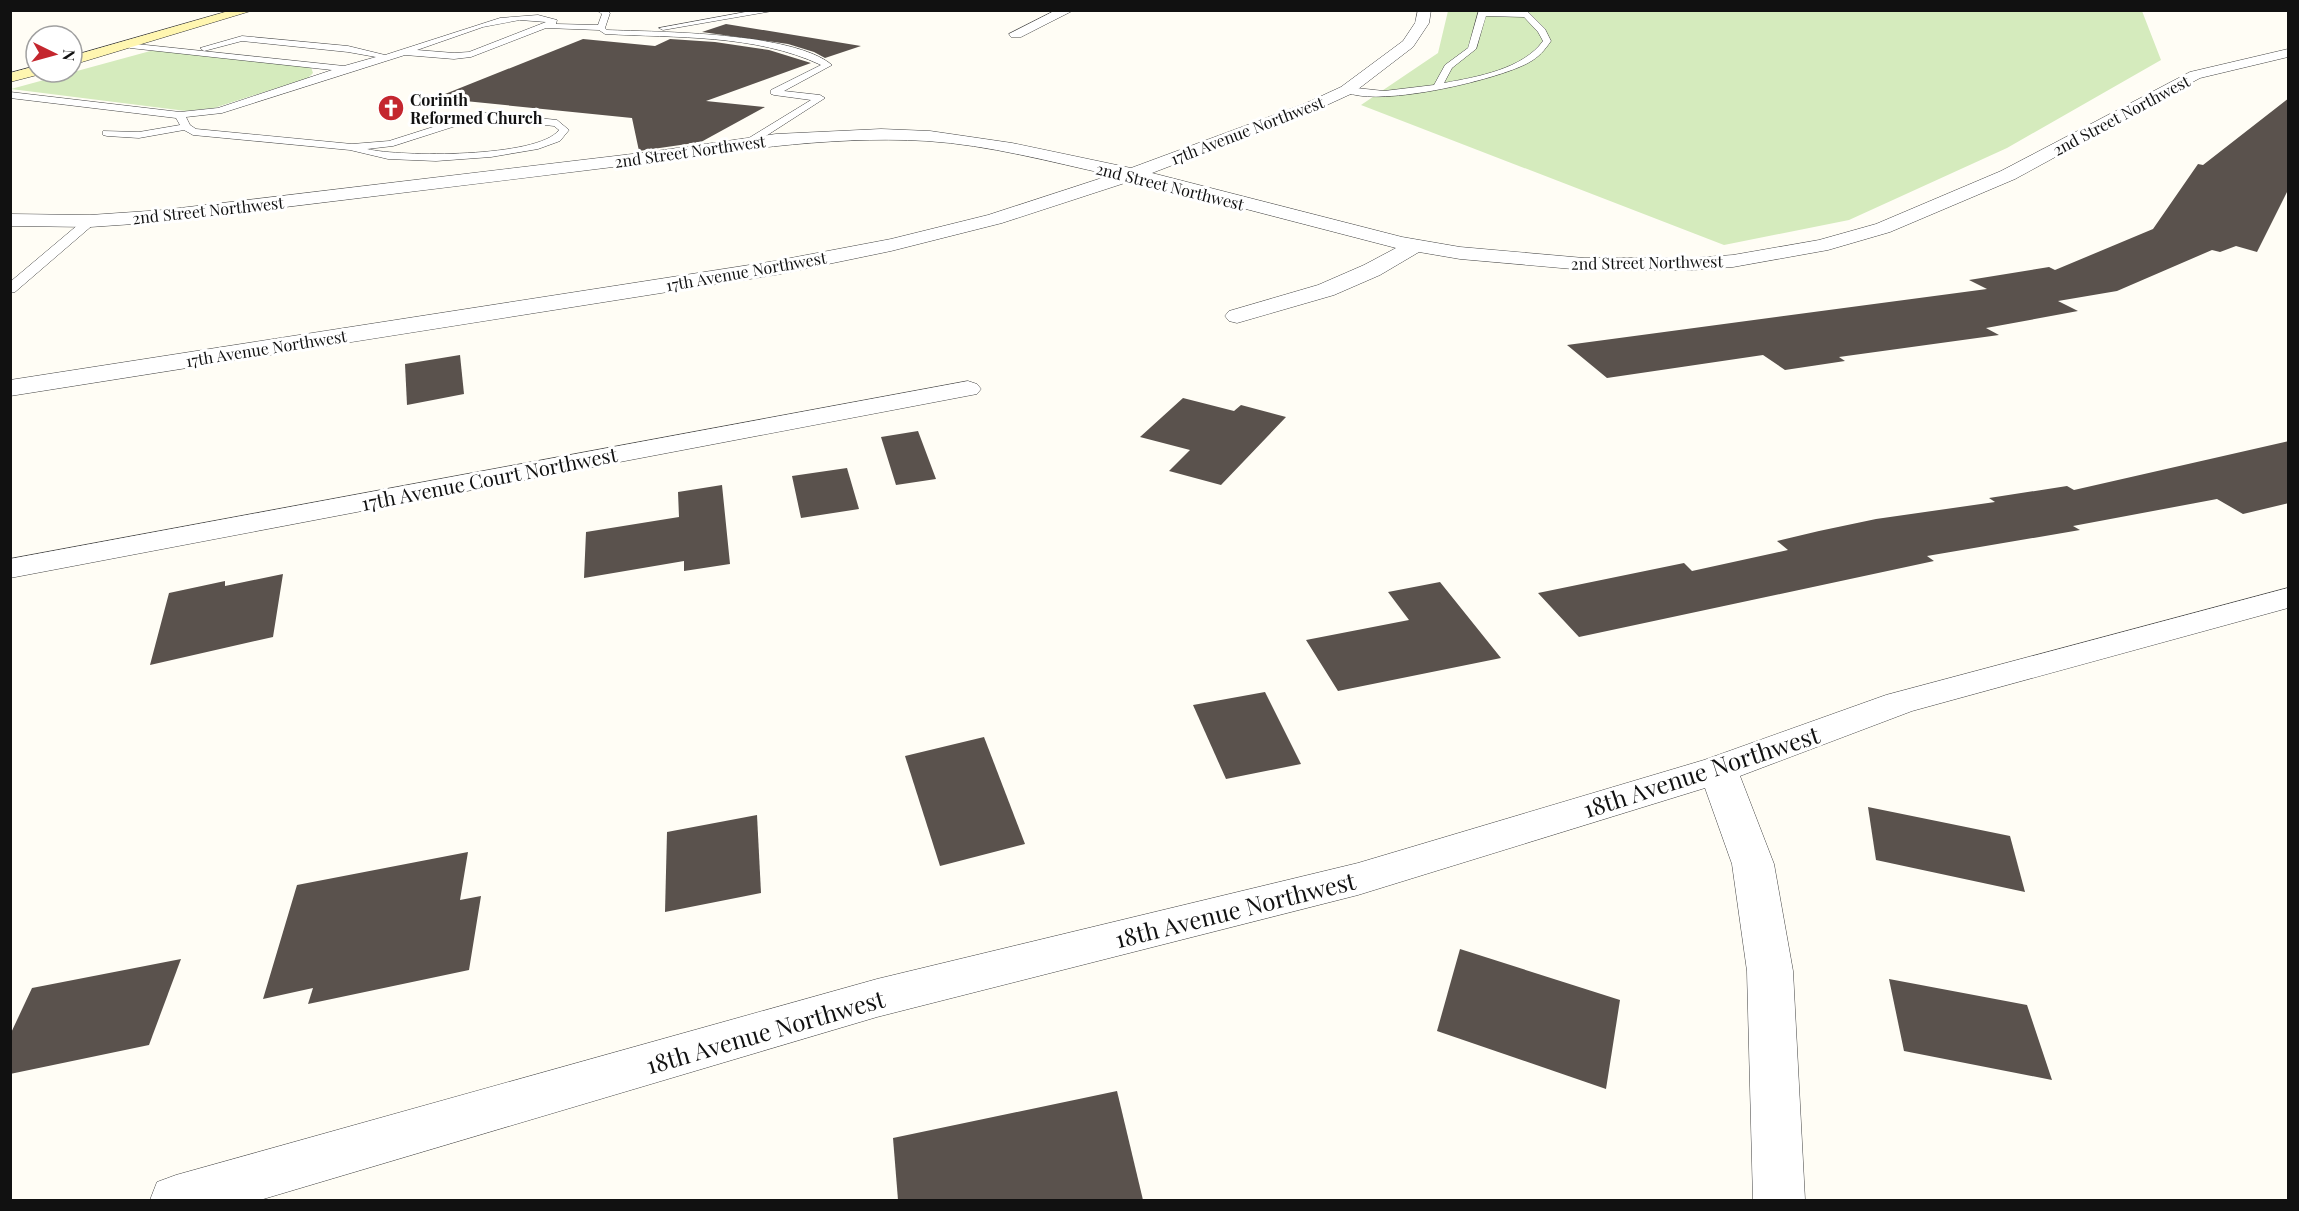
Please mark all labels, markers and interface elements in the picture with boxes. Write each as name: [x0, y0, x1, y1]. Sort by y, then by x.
north arrow: [24, 24, 84, 84]
text: N: [58, 49, 80, 62]
street label: 2nd Street Northwest: [2049, 70, 2193, 160]
place label: Corinth Reformed Church: [410, 89, 543, 128]
street label: 17th Avenue Northwest: [1167, 91, 1327, 169]
church icon: Corinth Reformed Church: [376, 93, 406, 123]
street label: 2nd Street Northwest: [613, 130, 767, 172]
street label: 2nd Street Northwest: [1094, 157, 1247, 215]
street label: 2nd Street Northwest: [131, 192, 285, 228]
street label: 17th Avenue Northwest: [664, 246, 828, 295]
street label: 2nd Street Northwest: [1571, 250, 1724, 274]
street label: 17th Avenue Northwest: [184, 325, 348, 371]
street label: 17th Avenue Court Northwest: [359, 440, 620, 516]
street label: 18th Avenue Northwest: [1579, 718, 1824, 824]
street label: 18th Avenue Northwest: [1111, 864, 1359, 954]
street label: 18th Avenue Northwest: [642, 981, 888, 1080]

